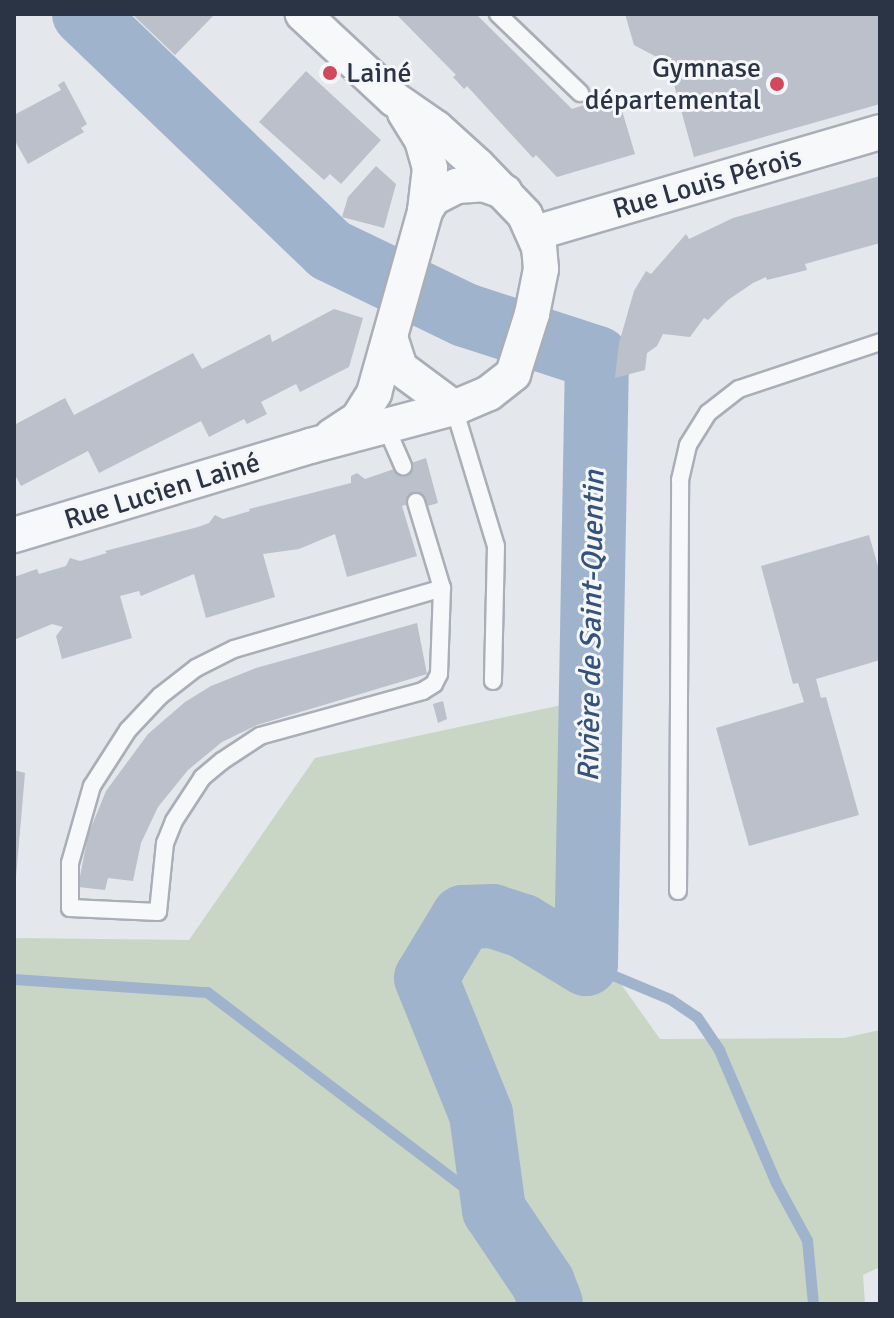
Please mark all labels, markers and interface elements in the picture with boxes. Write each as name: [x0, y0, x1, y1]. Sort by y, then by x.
place label: Gymnase départemental: [585, 51, 761, 117]
place label: Lainé: [346, 56, 411, 90]
marker: Lainé: [321, 64, 339, 82]
marker: Gymnase départemental: [768, 75, 786, 93]
street label: Rue Louis Pérois: [609, 140, 805, 226]
street label: Rue Lucien Lainé: [60, 445, 264, 537]
water label: Rivière de Saint-Quentin: [571, 470, 613, 782]

